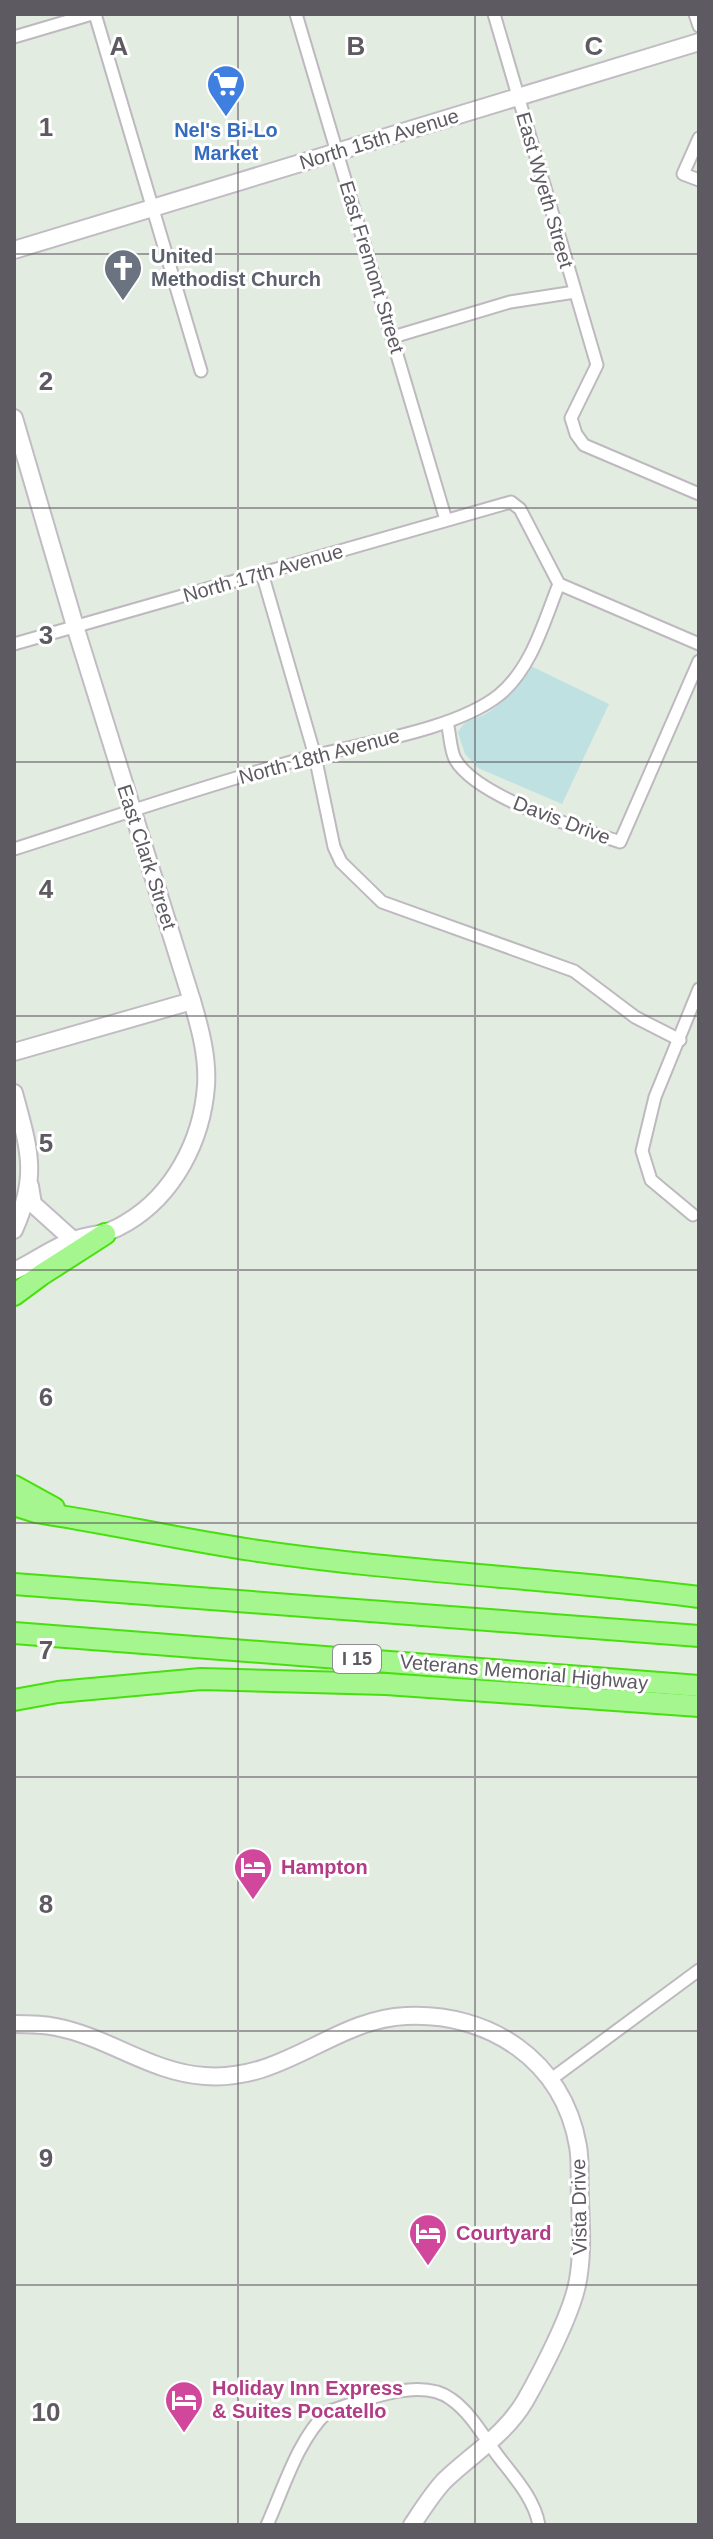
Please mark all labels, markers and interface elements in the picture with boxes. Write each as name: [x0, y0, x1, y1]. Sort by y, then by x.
text: A: [110, 31, 129, 61]
text: B: [347, 31, 365, 61]
text: C: [585, 31, 604, 61]
supermarket icon: Nel's Bi-Lo Market: [205, 63, 247, 118]
street label: North 15th Avenue: [297, 104, 461, 174]
street label: East Wyeth Street: [512, 110, 578, 271]
text: 1: [39, 112, 53, 142]
place label: Nel's Bi-Lo Market: [174, 119, 278, 164]
street label: East Fremont Street: [335, 178, 409, 356]
place label: United Methodist Church: [151, 245, 321, 290]
church icon: United Methodist Church: [102, 247, 144, 302]
text: 2: [39, 366, 53, 396]
street label: North 17th Avenue: [181, 540, 345, 606]
text: 3: [39, 620, 53, 650]
street label: North 18th Avenue: [236, 724, 402, 788]
street label: East Clark Street: [113, 782, 181, 933]
street label: Davis Drive: [510, 791, 614, 849]
text: 4: [39, 874, 54, 904]
text: 5: [39, 1128, 53, 1158]
text: 6: [39, 1382, 53, 1412]
text: 7: [39, 1635, 53, 1665]
road number: I 15: [333, 1645, 381, 1673]
street label: Veterans Memorial Highway: [399, 1650, 649, 1694]
hotel icon: Hampton: [232, 1846, 274, 1901]
place label: Hampton: [281, 1856, 368, 1878]
text: 8: [39, 1889, 53, 1919]
text: 9: [39, 2143, 53, 2173]
street label: Vista Drive: [567, 2159, 591, 2255]
hotel icon: Courtyard: [407, 2212, 449, 2267]
place label: Courtyard: [456, 2222, 552, 2244]
place label: Holiday Inn Express & Suites Pocatello: [212, 2377, 403, 2422]
hotel icon: Holiday Inn Express & Suites Pocatello: [163, 2379, 205, 2434]
text: 10: [32, 2397, 60, 2427]

